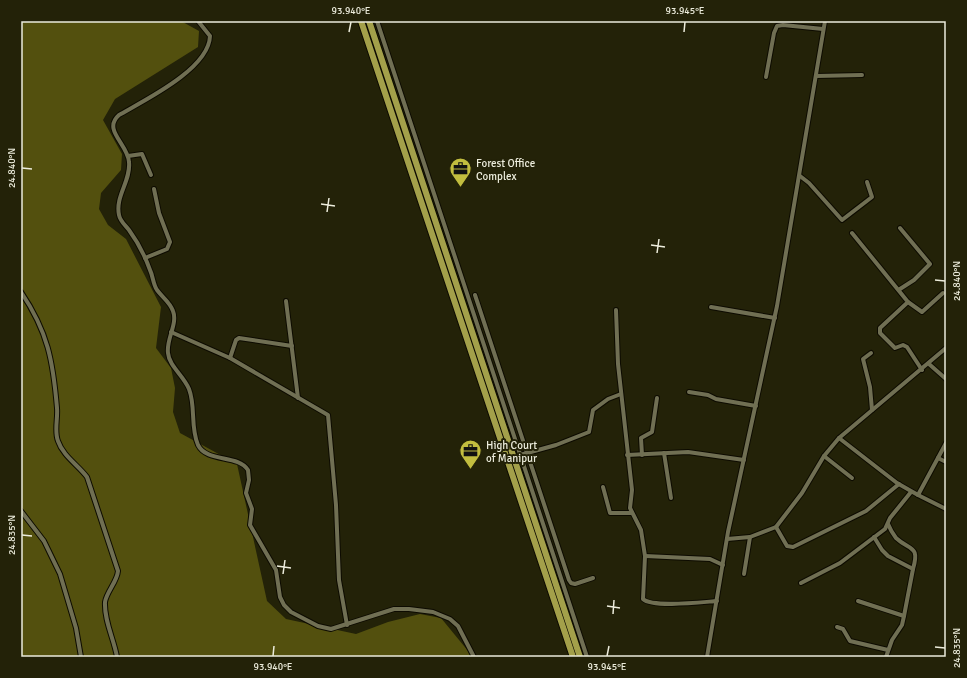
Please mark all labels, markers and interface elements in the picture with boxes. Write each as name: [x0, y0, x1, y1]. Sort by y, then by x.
text: 93.940°E: [332, 5, 371, 17]
text: 93.945°E: [666, 5, 705, 17]
text: 24.840°N: [6, 148, 18, 188]
office icon: Forest Office Complex: [448, 156, 474, 189]
place label: Forest Office Complex: [476, 157, 535, 183]
text: 24.840°N: [951, 261, 963, 301]
office icon: High Court of Manipur: [458, 438, 484, 471]
place label: High Court of Manipur: [486, 439, 537, 465]
text: 24.835°N: [6, 515, 18, 555]
text: 24.835°N: [951, 628, 963, 668]
text: 93.940°E: [254, 661, 293, 673]
text: 93.945°E: [588, 661, 627, 673]

